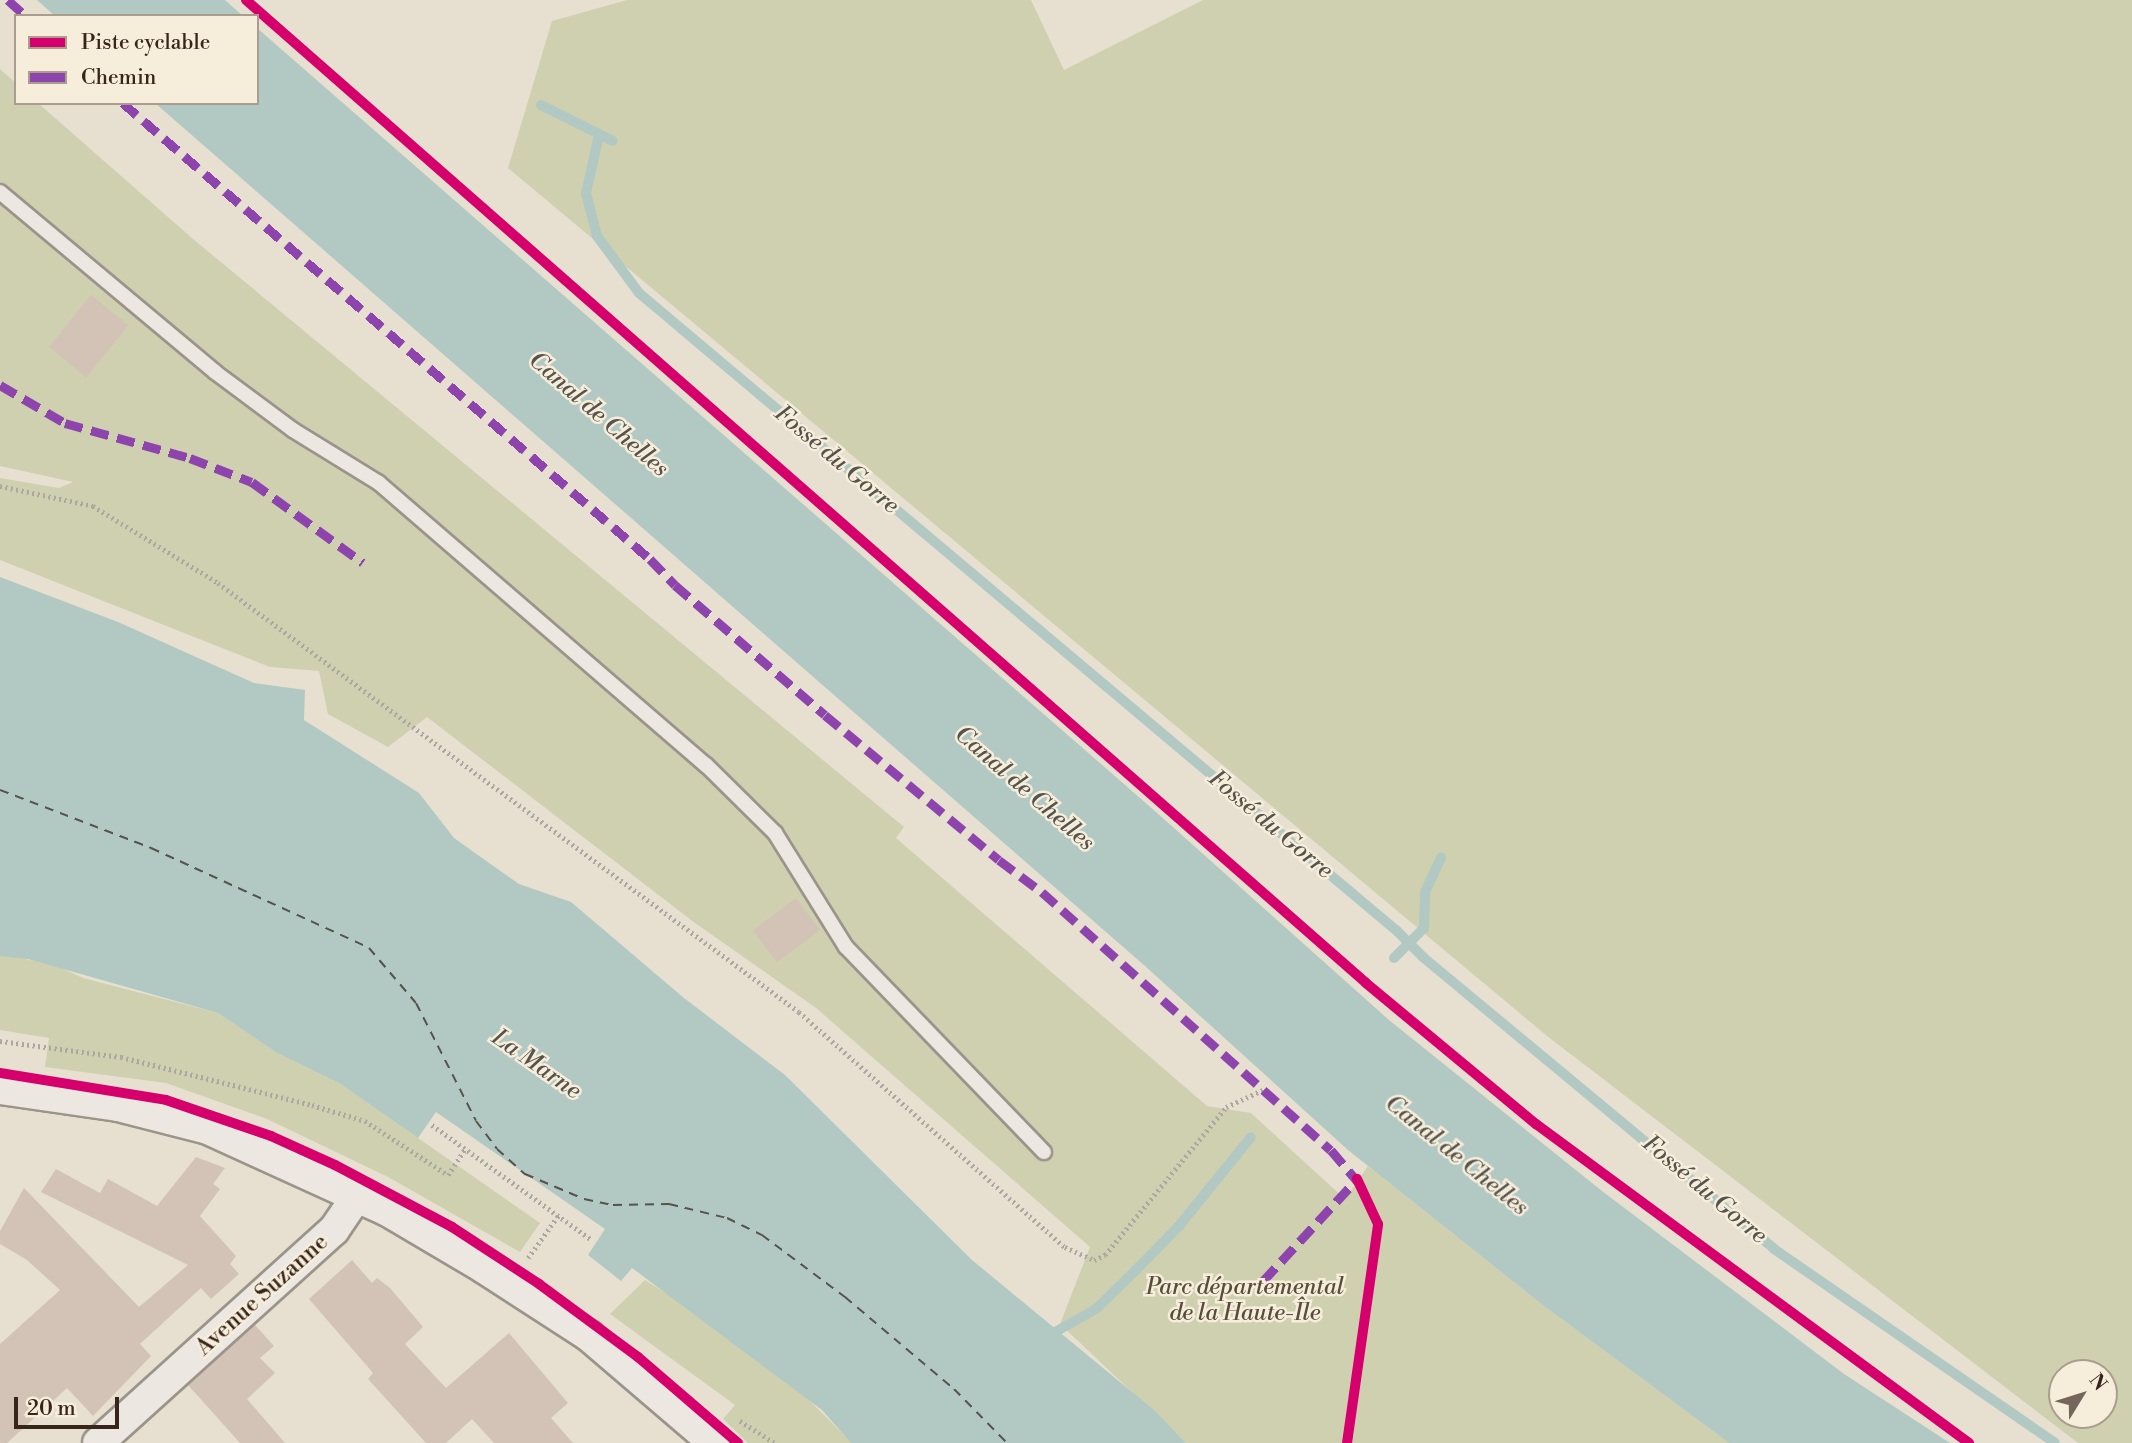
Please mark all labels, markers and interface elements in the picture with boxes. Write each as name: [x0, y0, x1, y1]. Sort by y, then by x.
legend: [14, 14, 259, 105]
text: Piste cyclable: [81, 30, 210, 56]
text: Chemin: [81, 65, 156, 91]
water label: Canal de Chelles: [522, 346, 674, 484]
water label: Fossé du Gorre: [768, 399, 904, 521]
water label: Canal de Chelles: [948, 720, 1100, 858]
water label: Fossé du Gorre: [1202, 764, 1338, 886]
water label: La Marne: [486, 1024, 586, 1106]
water label: Canal de Chelles: [1379, 1089, 1533, 1223]
water label: Fossé du Gorre: [1636, 1129, 1772, 1251]
street label: Avenue Suzanne: [190, 1228, 334, 1362]
park label: Parc départemental de la Haute-Île: [1146, 1273, 1344, 1327]
north arrow: [2048, 1359, 2118, 1429]
text: N: [2084, 1369, 2112, 1396]
scale bar: [18, 1384, 122, 1428]
text: 20 m: [27, 1396, 76, 1422]

